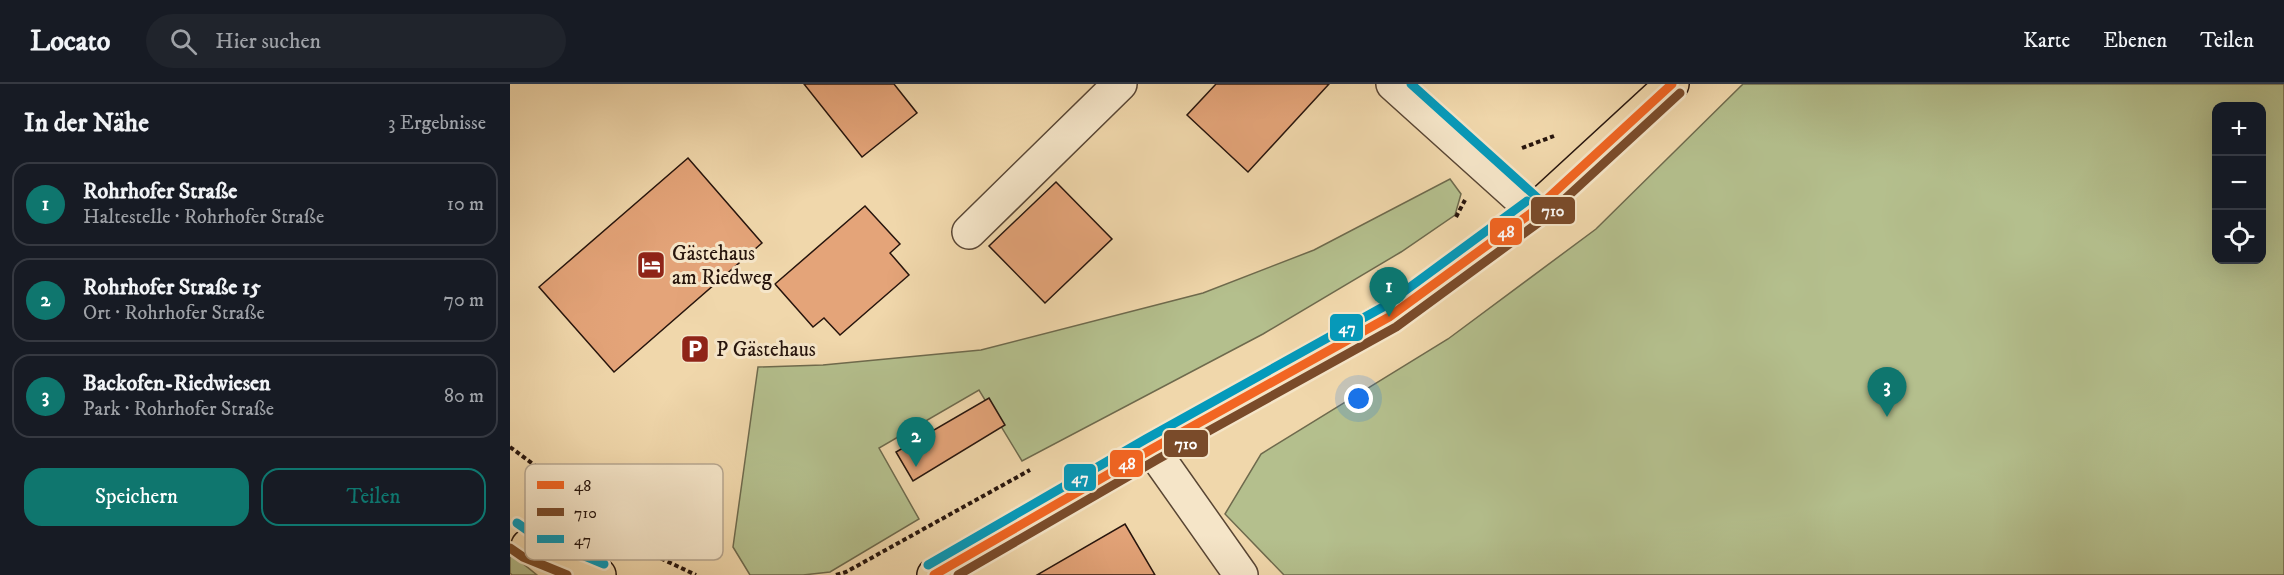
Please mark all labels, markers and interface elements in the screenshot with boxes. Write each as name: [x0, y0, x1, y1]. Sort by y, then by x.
search box: [146, 14, 566, 68]
text: Locato: [30, 24, 110, 59]
icon: search: [167, 25, 200, 58]
text: Hier suchen: [215, 28, 321, 55]
text: Karte: [2023, 28, 2070, 54]
text: Ebenen: [2103, 28, 2167, 54]
text: Teilen: [2200, 28, 2254, 54]
map controls: [2212, 102, 2266, 264]
button: +: [2212, 102, 2266, 156]
text: In der Nähe: [24, 107, 149, 140]
text: 3 Ergebnisse: [388, 111, 486, 136]
button: −: [2212, 156, 2266, 210]
text: Rohrhofer Straße: [83, 178, 237, 205]
text: 1: [42, 192, 49, 217]
text: 10 m: [447, 192, 484, 217]
line badge: 710: [1530, 196, 1576, 225]
text: 710: [1542, 201, 1565, 221]
text: Haltestelle · Rohrhofer Straße: [83, 205, 324, 230]
button: locate: [2212, 210, 2266, 264]
line badge: 48: [1489, 217, 1523, 246]
text: 48: [1496, 222, 1515, 242]
place label: Gästehaus am Riedweg: [672, 241, 773, 291]
hotel icon: Gästehaus am Riedweg: [635, 249, 667, 281]
pin: 1: [1370, 268, 1408, 317]
text: Rohrhofer Straße 15: [83, 274, 261, 301]
text: 2: [41, 288, 50, 313]
text: 70 m: [443, 288, 484, 313]
text: Ort · Rohrhofer Straße: [83, 301, 265, 326]
line badge: 47: [1329, 313, 1364, 342]
text: 47: [1337, 318, 1356, 338]
parking icon: P Gästehaus: [679, 333, 711, 365]
place label: P Gästehaus: [716, 337, 816, 363]
pin: 3: [1868, 368, 1906, 417]
text: Backofen-Riedwiesen: [83, 370, 271, 397]
text: 3: [42, 384, 49, 409]
text: 80 m: [444, 384, 484, 409]
your location: [1344, 384, 1373, 413]
text: Park · Rohrhofer Straße: [83, 397, 274, 422]
pin: 2: [896, 418, 936, 467]
line badge: 710: [1163, 429, 1209, 458]
text: 710: [1175, 434, 1198, 454]
line badge: 48: [1109, 449, 1144, 478]
text: 48: [1117, 454, 1136, 474]
line badge: 47: [1063, 463, 1097, 492]
legend: [525, 464, 723, 560]
button: Speichern: [24, 468, 249, 526]
button: Teilen: [261, 468, 486, 526]
text: 47: [1070, 468, 1089, 488]
text: 48: [574, 476, 591, 496]
text: 710: [574, 503, 597, 523]
text: 47: [574, 530, 591, 550]

